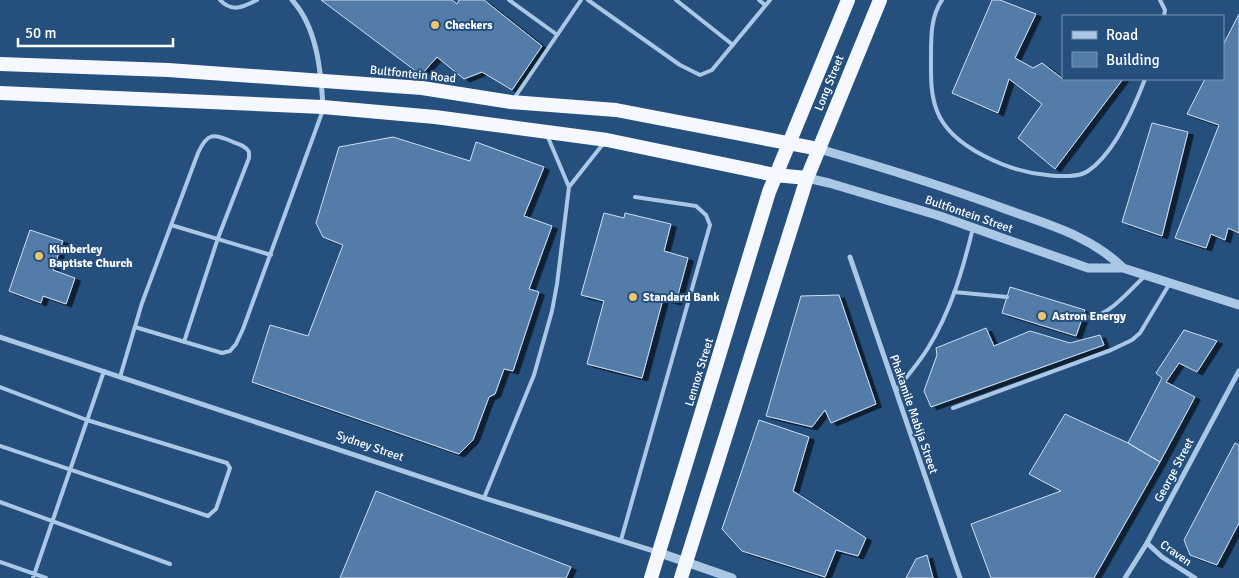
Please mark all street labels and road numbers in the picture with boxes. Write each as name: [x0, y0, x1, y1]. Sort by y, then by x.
street label: Long Street: [811, 53, 847, 113]
street label: Bultfontein Road: [369, 63, 457, 86]
street label: Bultfontein Street: [923, 192, 1015, 237]
street label: Lennox Street: [682, 336, 717, 408]
street label: Phakamile Mabija Street: [886, 353, 941, 476]
street label: Sydney Street: [334, 428, 405, 465]
street label: George Street: [1151, 436, 1198, 505]
street label: Craven: [1157, 537, 1194, 570]

